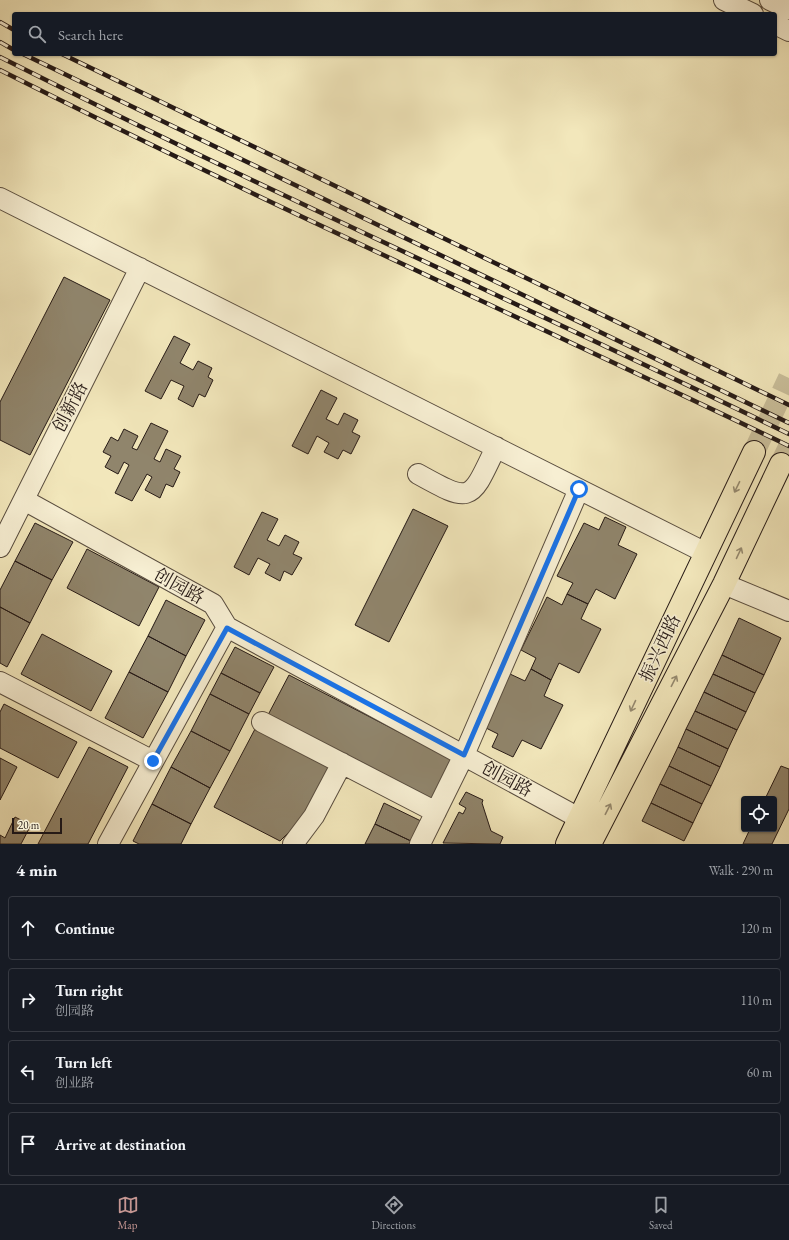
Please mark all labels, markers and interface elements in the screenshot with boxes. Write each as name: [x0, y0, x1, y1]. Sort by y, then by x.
search box: [12, 12, 777, 56]
icon: search: [26, 23, 48, 45]
text: Search here: [58, 25, 123, 44]
street label: 创新路: [47, 377, 92, 436]
route start: [570, 480, 588, 498]
one-way arrow: [733, 481, 740, 493]
one-way arrow: [736, 547, 743, 559]
street label: 创园路: [150, 562, 208, 609]
street label: 振兴西路: [634, 610, 685, 685]
one-way arrow: [671, 675, 678, 687]
one-way arrow: [629, 699, 636, 711]
route end: [144, 752, 162, 770]
street label: 创园路: [478, 756, 536, 801]
map controls: [741, 796, 777, 832]
button: locate: [741, 796, 777, 832]
one-way arrow: [605, 804, 612, 816]
scale bar: [12, 816, 62, 835]
text: 20 m: [18, 818, 39, 832]
text: 4 min: [16, 859, 57, 881]
text: Walk · 290 m: [709, 862, 773, 879]
icon: ahead: [17, 917, 39, 939]
text: Continue: [55, 919, 115, 938]
text: 120 m: [741, 920, 772, 937]
text: Turn right: [55, 981, 123, 1000]
icon: right: [17, 989, 39, 1011]
text: 110 m: [741, 992, 772, 1009]
text: 创园路: [55, 1002, 94, 1019]
text: Turn left: [55, 1053, 112, 1072]
icon: left: [17, 1061, 39, 1083]
text: 60 m: [747, 1064, 772, 1081]
text: 创业路: [55, 1074, 94, 1091]
icon: arrive: [17, 1133, 39, 1155]
text: Arrive at destination: [55, 1135, 186, 1154]
tab: Map: [117, 1194, 139, 1232]
tab: Directions: [372, 1194, 416, 1232]
tab: Saved: [649, 1194, 672, 1232]

